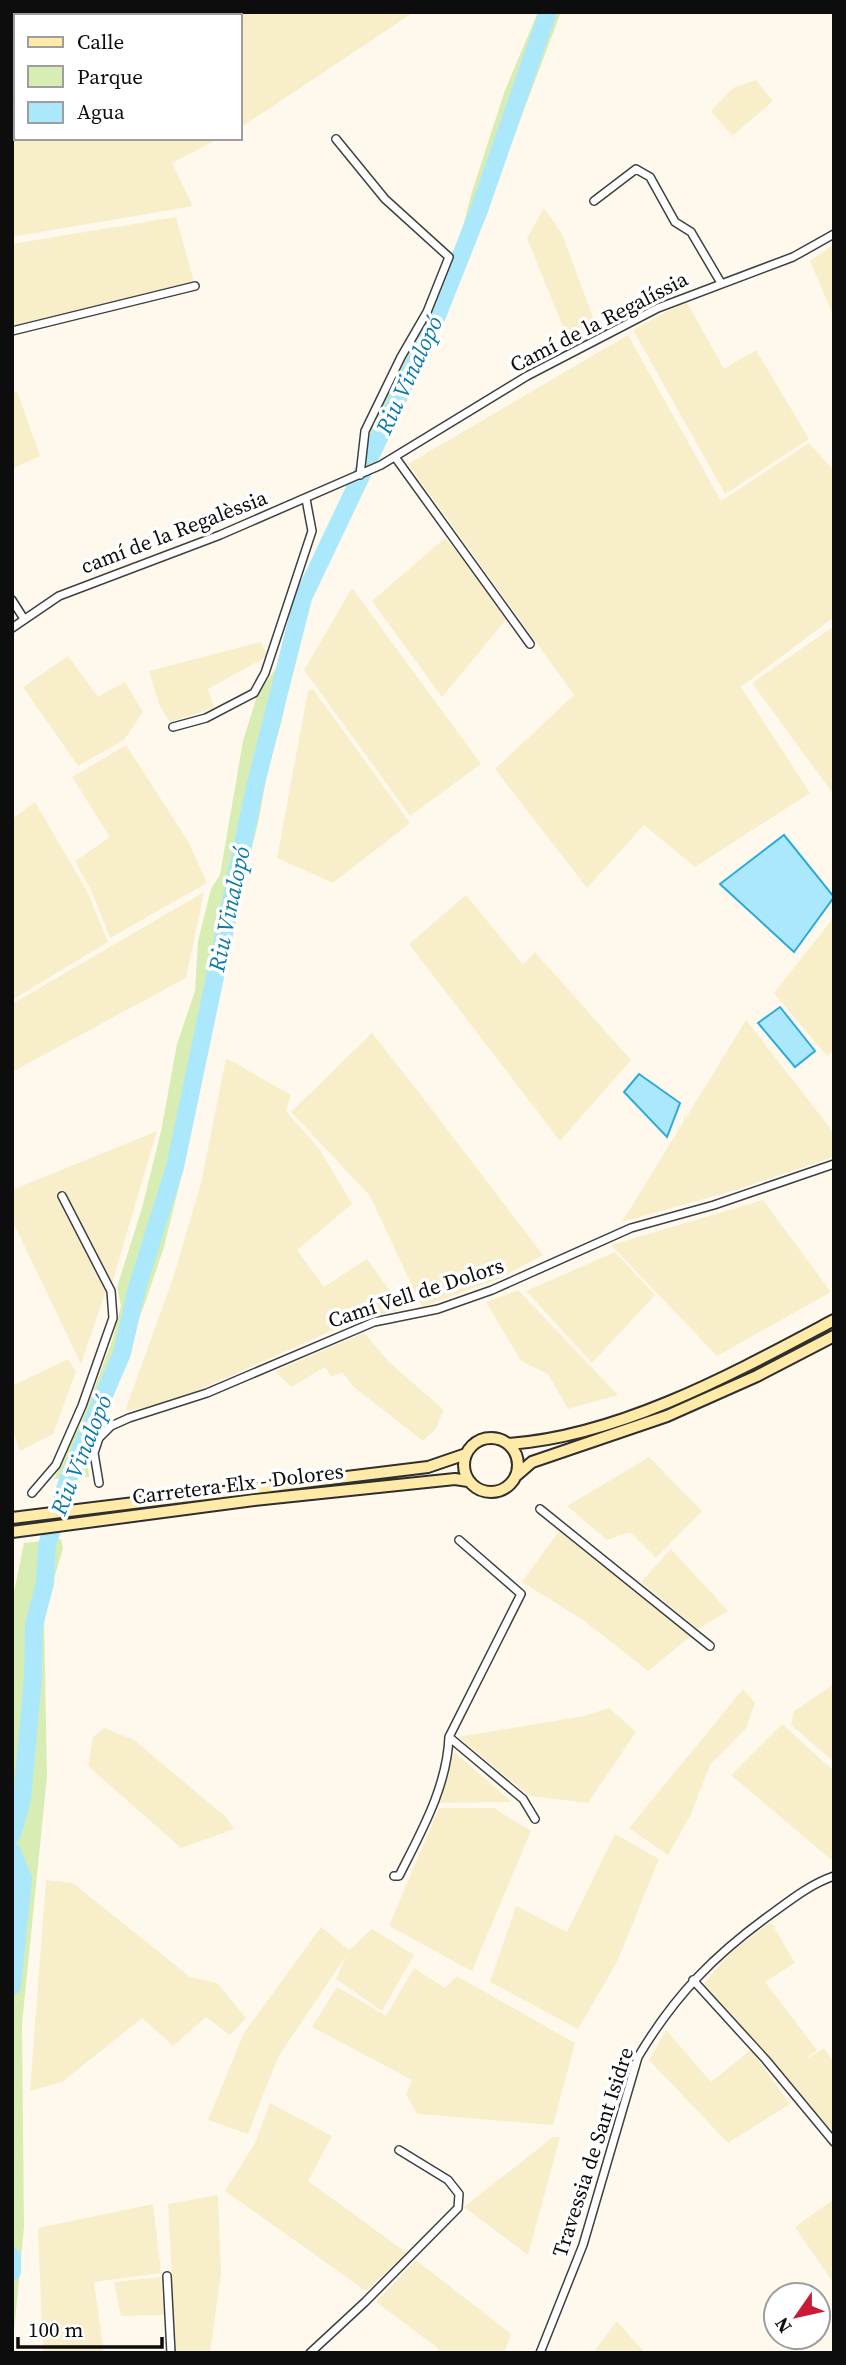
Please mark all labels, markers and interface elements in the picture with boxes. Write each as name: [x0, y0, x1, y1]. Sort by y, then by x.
legend: [14, 14, 242, 140]
text: Calle: [77, 27, 124, 56]
text: Parque: [77, 62, 143, 91]
text: Agua: [77, 97, 125, 126]
street label: Camí de la Regalíssia: [505, 264, 693, 379]
water label: Riu Vinalopó: [367, 311, 450, 440]
street label: camí de la Regalèssia: [76, 482, 271, 580]
water label: Riu Vinalopó: [200, 844, 258, 975]
street label: Camí Vell de Dolors: [324, 1250, 507, 1335]
water label: Riu Vinalopó: [42, 1390, 120, 1521]
street label: Carretera Elx - Dolores: [131, 1456, 345, 1511]
street label: Travessia de Sant Isidre: [545, 2043, 640, 2261]
north arrow: [762, 2281, 832, 2351]
scale bar: [18, 2306, 161, 2350]
text: N: [768, 2312, 798, 2339]
text: 100 m: [28, 2315, 83, 2344]

